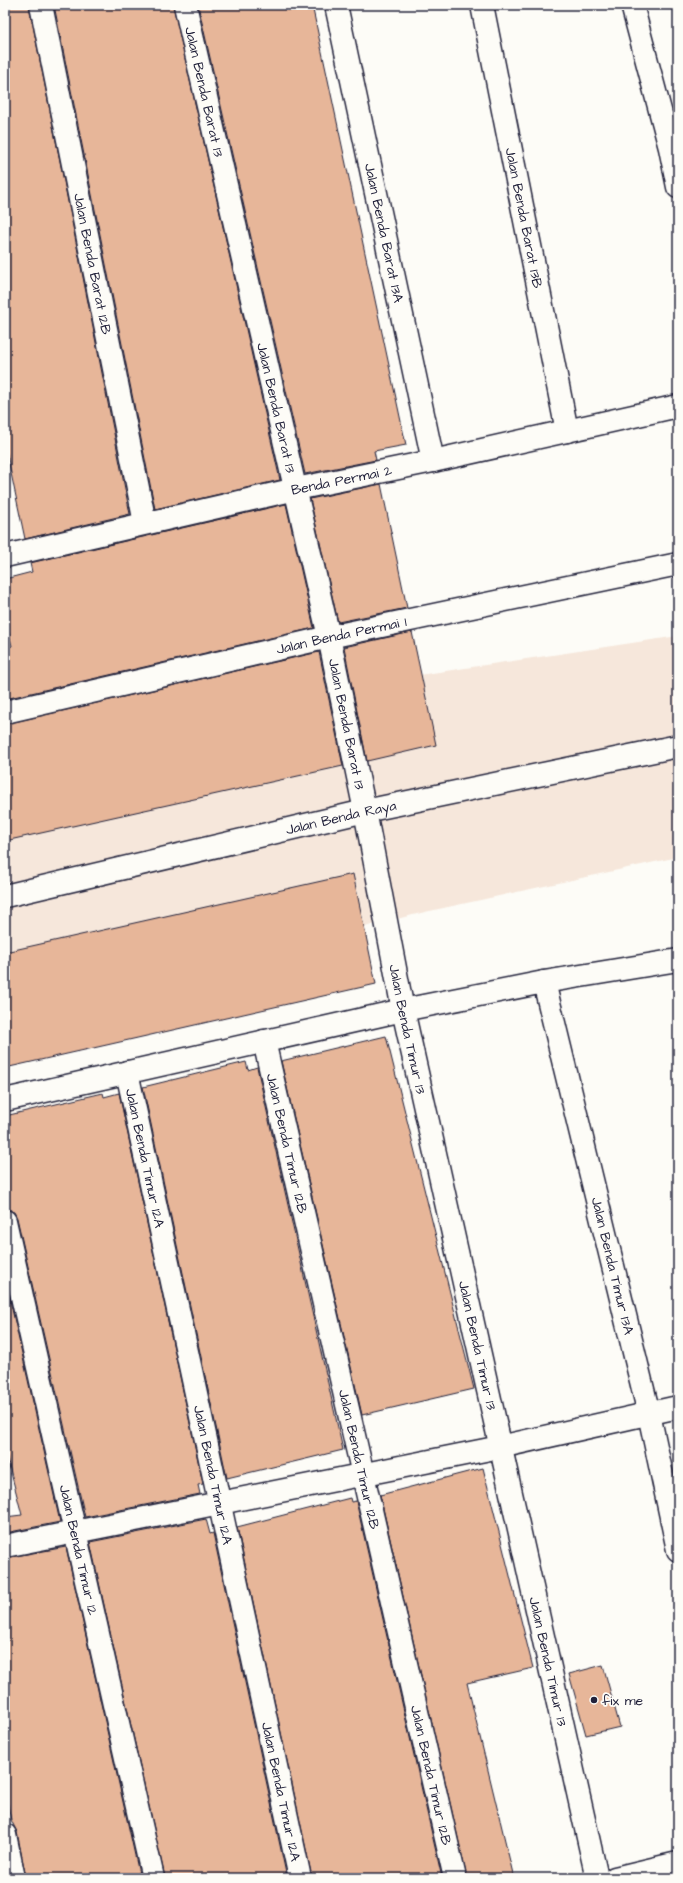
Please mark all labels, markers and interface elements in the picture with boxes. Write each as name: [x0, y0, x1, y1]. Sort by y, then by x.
street label: Jalan Benda Barat 13: [179, 25, 228, 159]
street label: Jalan Benda Barat 13B: [500, 146, 547, 290]
street label: Jalan Benda Barat 13A: [359, 162, 408, 305]
street label: Jalan Benda Barat 12B: [68, 192, 116, 337]
street label: Jalan Benda Barat 13: [251, 341, 300, 475]
street label: Benda Permai 2: [289, 461, 394, 501]
street label: Jalan Benda Permai 1: [274, 612, 409, 660]
street label: Jalan Benda Barat 13: [323, 657, 369, 791]
street label: Jalan Benda Raya: [284, 796, 398, 840]
street label: Jalan Benda Timur 13: [383, 963, 430, 1096]
street label: Jalan Benda Timur 12B: [261, 1072, 312, 1216]
street label: Jalan Benda Timur 12A: [120, 1087, 169, 1230]
street label: Jalan Benda Timur 13A: [586, 1195, 638, 1337]
street label: Jalan Benda Timur 13: [453, 1279, 501, 1412]
street label: Jalan Benda Timur 12B: [333, 1388, 384, 1531]
street label: Jalan Benda Timur 12A: [188, 1404, 237, 1547]
street label: Jalan Benda Timur 12: [54, 1483, 102, 1617]
street label: Jalan Benda Timur 13: [523, 1595, 572, 1728]
place label: fix me: [602, 1691, 644, 1711]
marker: fix me: [589, 1695, 599, 1705]
street label: Jalan Benda Timur 12B: [405, 1703, 456, 1847]
street label: Jalan Benda Timur 12A: [256, 1720, 305, 1863]

